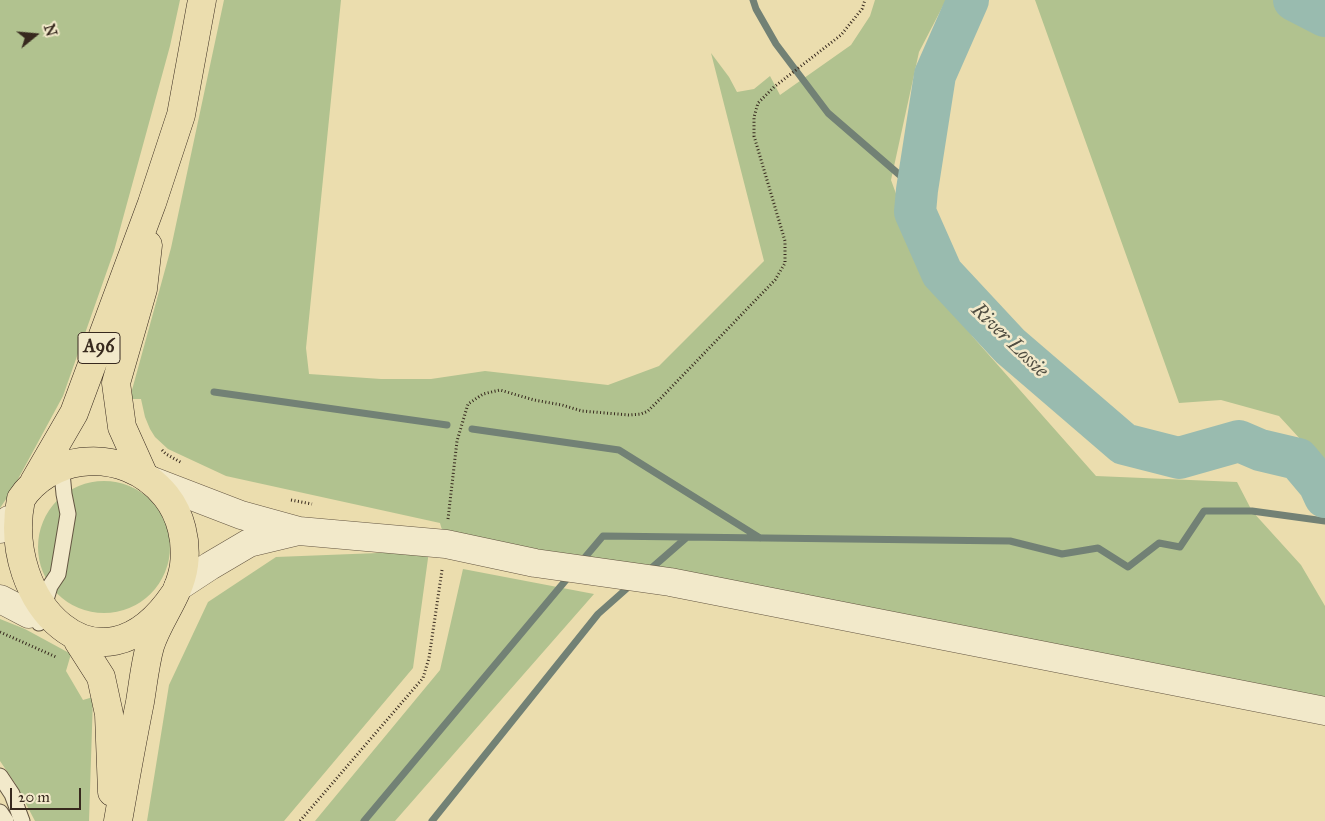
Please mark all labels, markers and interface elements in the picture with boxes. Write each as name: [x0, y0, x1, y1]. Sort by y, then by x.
north arrow: [10, 10, 60, 60]
text: N: [40, 22, 60, 39]
water label: River Lossie: [966, 299, 1052, 383]
road number: A96: [78, 332, 120, 363]
scale bar: [12, 778, 84, 810]
text: 20 m: [18, 788, 50, 806]

